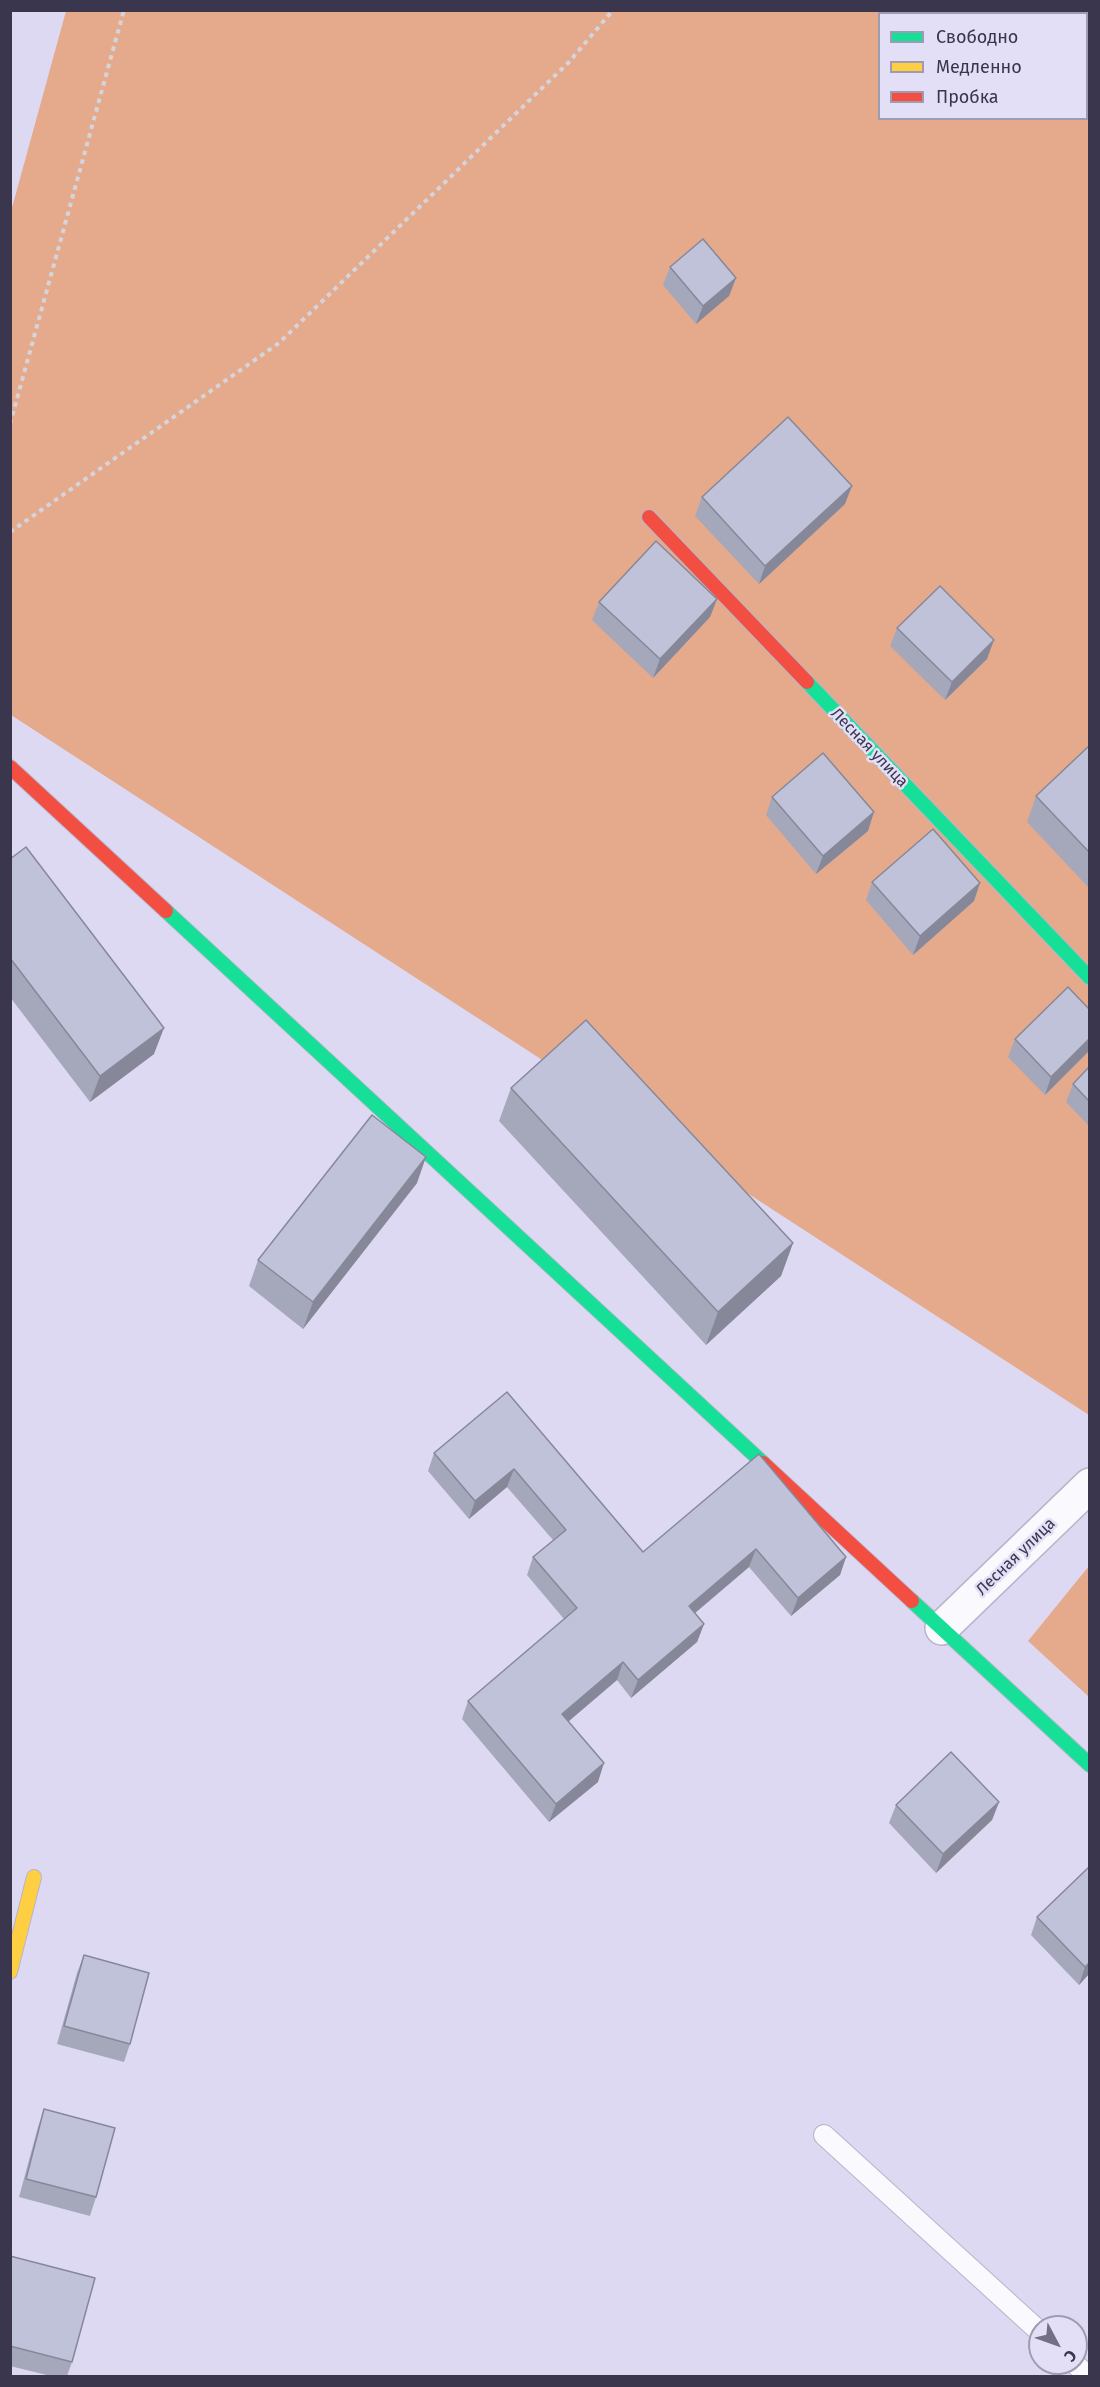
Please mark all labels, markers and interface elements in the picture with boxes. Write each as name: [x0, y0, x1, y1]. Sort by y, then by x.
legend: [878, 12, 1088, 120]
text: Свободно: [936, 26, 1018, 48]
text: Медленно: [936, 56, 1022, 78]
text: Пробка: [936, 86, 999, 108]
street label: Лесная улица: [826, 704, 912, 792]
street label: Лесная улица: [972, 1514, 1060, 1600]
north arrow: [1028, 2315, 1088, 2375]
text: С: [1060, 2346, 1081, 2366]

